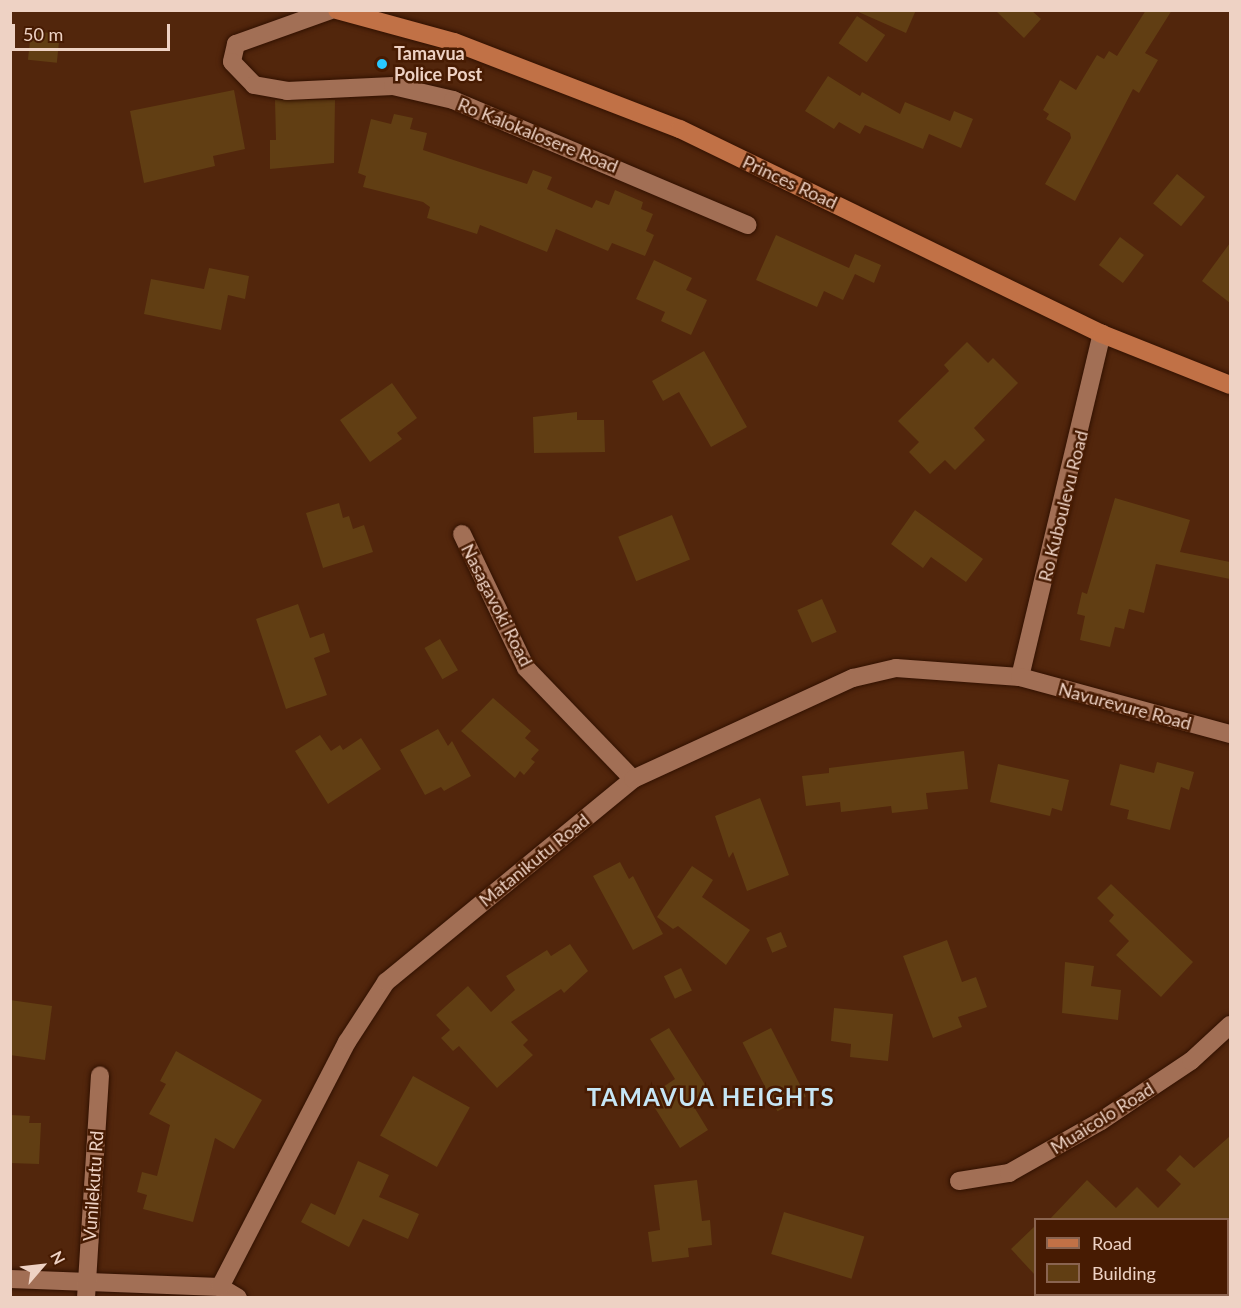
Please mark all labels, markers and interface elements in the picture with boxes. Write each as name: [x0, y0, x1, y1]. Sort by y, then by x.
scale bar: [15, 12, 172, 50]
text: 50 m: [23, 23, 63, 45]
place label: Tamavua Police Post: [394, 43, 482, 86]
marker: Tamavua Police Post: [375, 57, 389, 71]
street label: Ro Kalokalosere Road: [455, 93, 621, 177]
street label: Princes Road: [739, 151, 841, 213]
street label: Ro Kuboulevu Road: [1034, 428, 1092, 584]
street label: Nasagavoki Road: [457, 540, 537, 670]
street label: Navurevure Road: [1056, 678, 1194, 734]
street label: Matanikutu Road: [475, 809, 593, 911]
street label: Muaicolo Road: [1046, 1078, 1158, 1158]
district label: TAMAVUA HEIGHTS: [586, 1083, 836, 1111]
street label: Vunilekutu Rd: [78, 1130, 108, 1242]
legend: [1034, 1218, 1229, 1296]
text: Road: [1092, 1232, 1132, 1254]
north arrow: [12, 1236, 72, 1296]
text: N: [47, 1247, 70, 1267]
text: Building: [1092, 1262, 1156, 1284]

